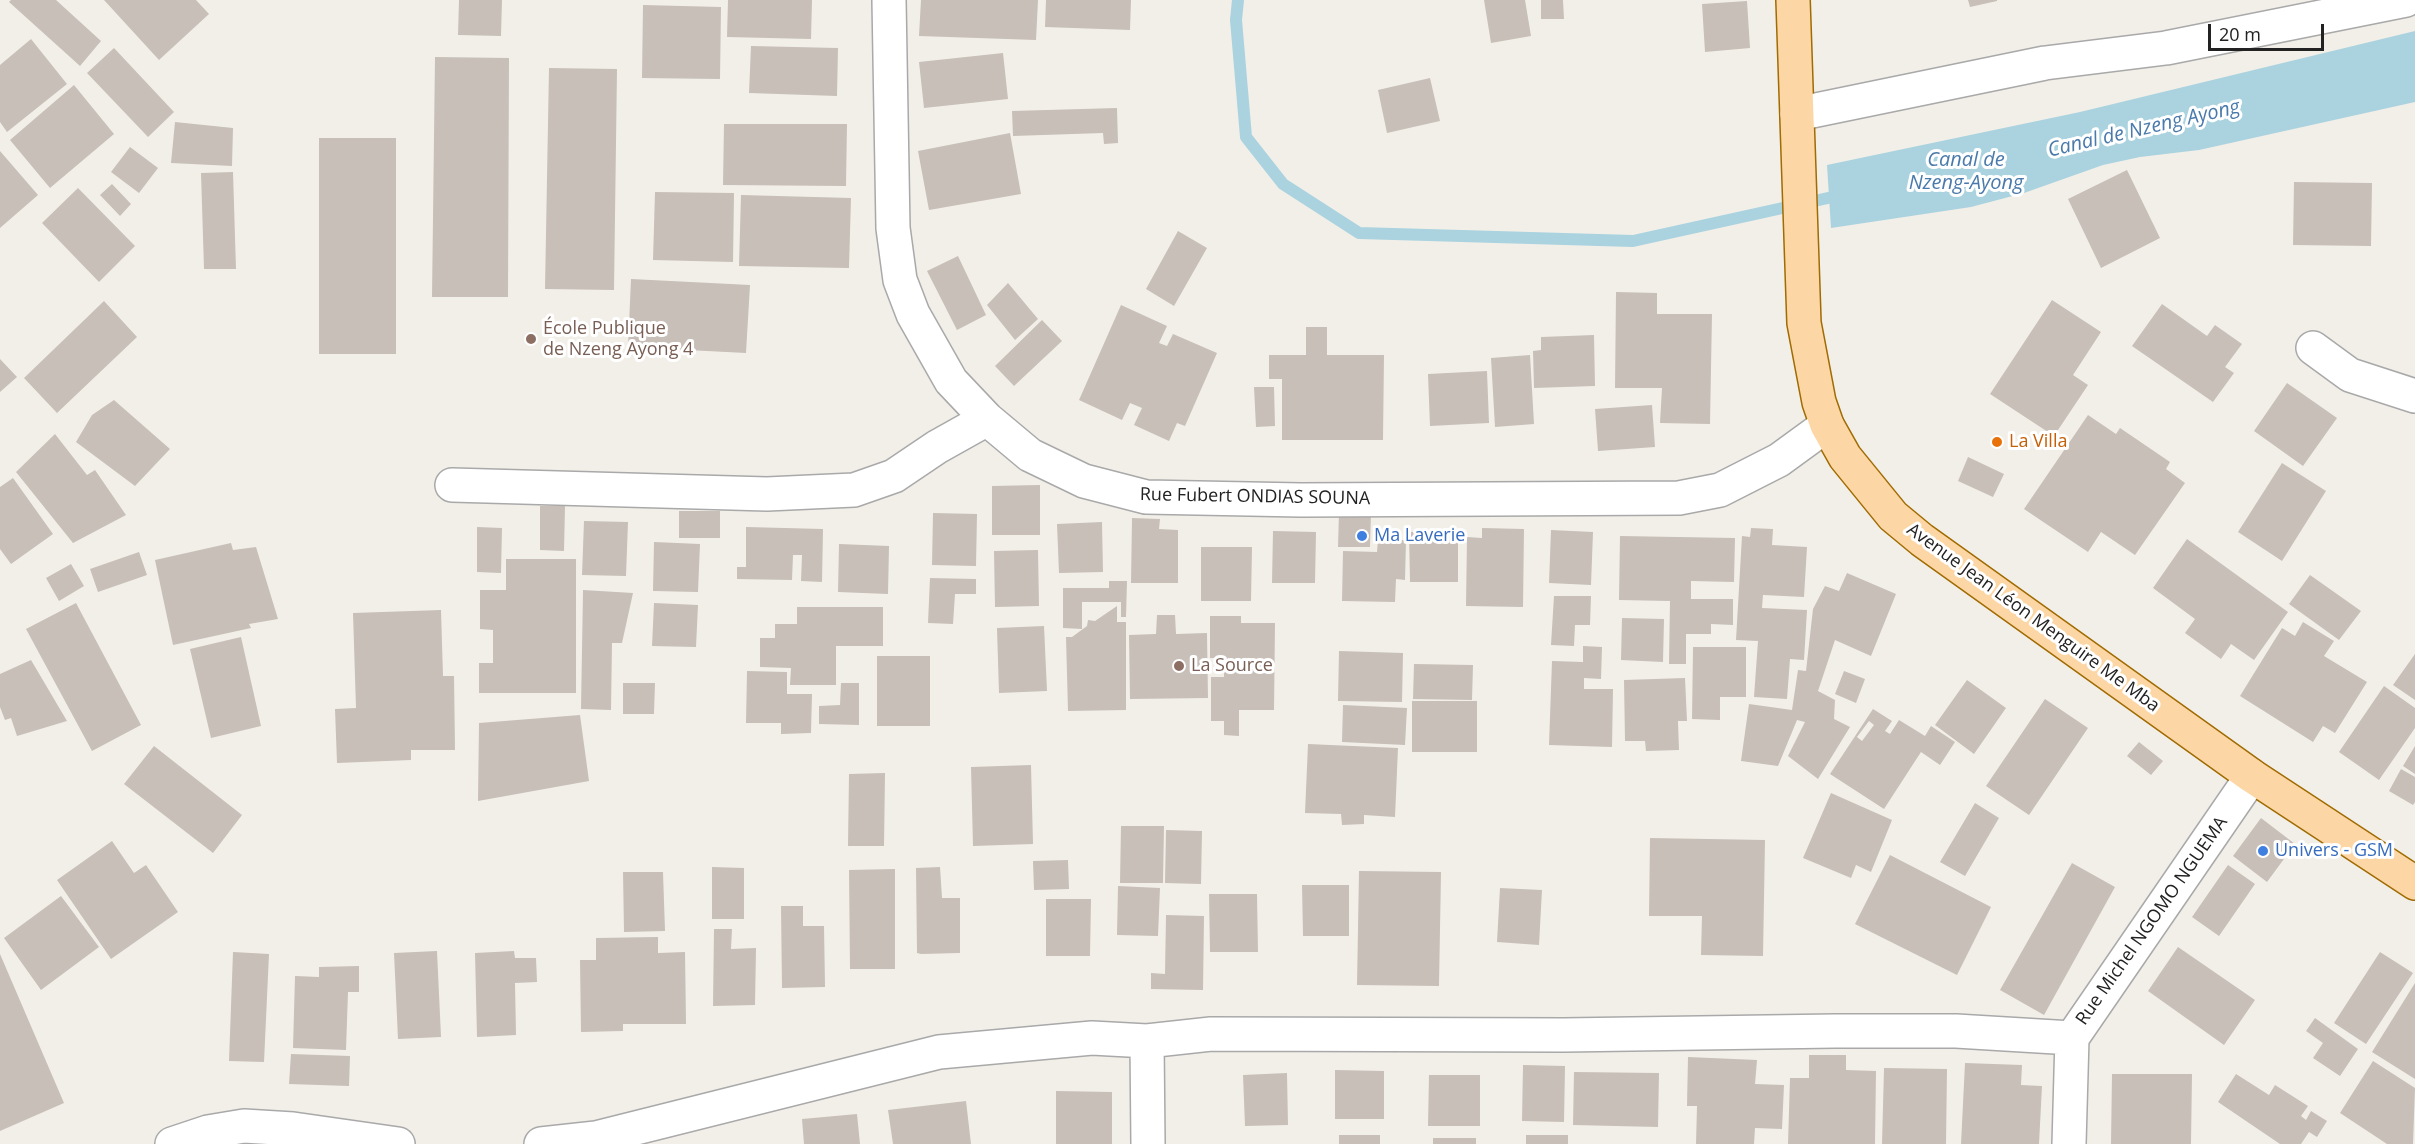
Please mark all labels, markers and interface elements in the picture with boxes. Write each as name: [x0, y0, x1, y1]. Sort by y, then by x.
scale bar: [2211, 12, 2326, 50]
text: 20 m: [2219, 22, 2261, 46]
water label: Canal de Nzeng Ayong: [2046, 95, 2242, 163]
water label: Canal de Nzeng-Ayong: [1909, 148, 2023, 195]
place label: École Publique de Nzeng Ayong 4: [543, 318, 693, 360]
marker: École Publique de Nzeng Ayong 4: [524, 332, 538, 346]
place label: La Villa: [2009, 431, 2067, 453]
marker: La Villa: [1990, 435, 2004, 449]
street label: Rue Fubert ONDIAS SOUNA: [1140, 484, 1370, 510]
street label: Avenue Jean Léon Menguire Me Mba: [1902, 519, 2164, 717]
place label: Ma Laverie: [1374, 525, 1465, 547]
marker: Ma Laverie: [1355, 529, 1369, 543]
place label: La Source: [1191, 655, 1273, 677]
marker: La Source: [1172, 659, 1186, 673]
street label: Rue Michel NGOMO NGUEMA: [2072, 813, 2232, 1029]
place label: Univers - GSM: [2275, 840, 2393, 862]
marker: Univers - GSM: [2256, 844, 2270, 858]

